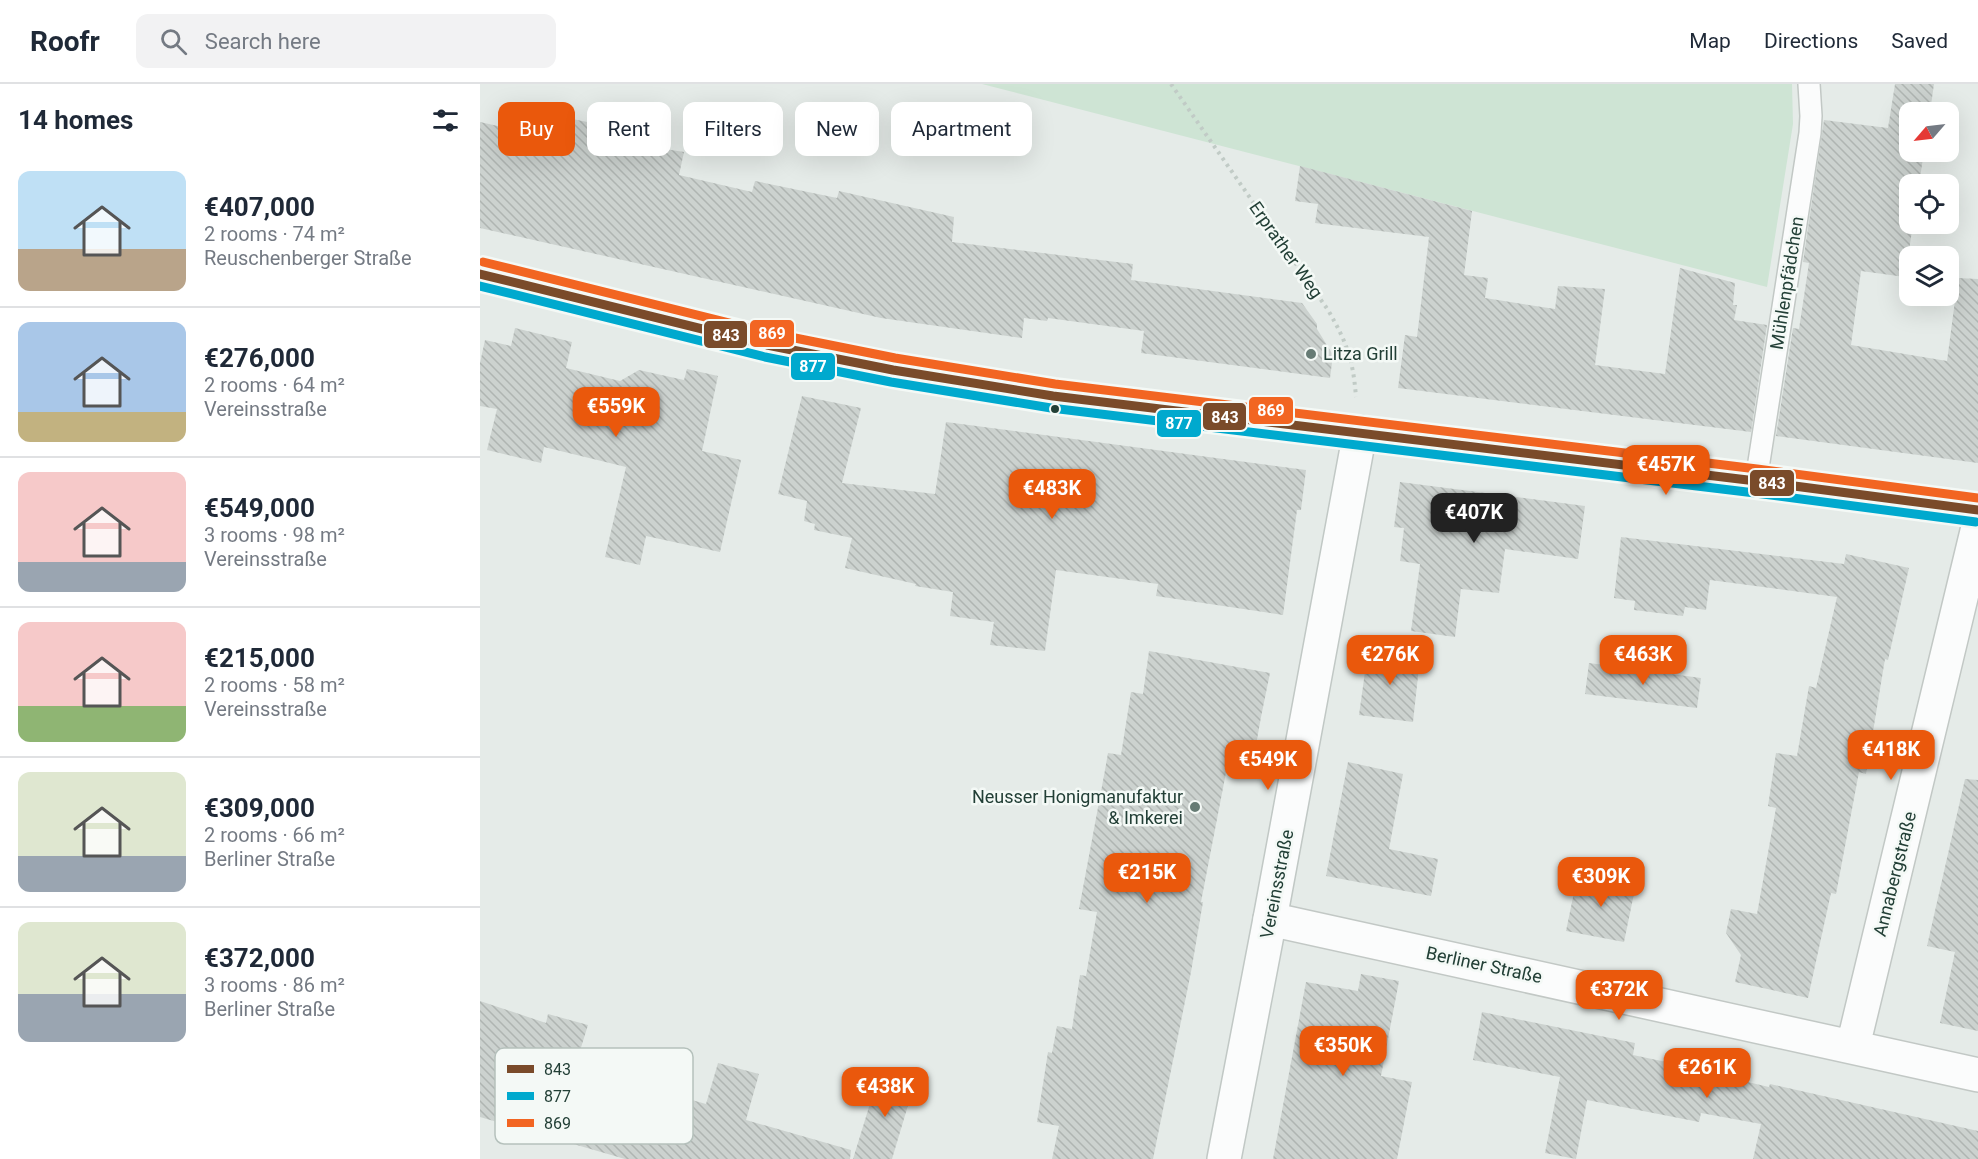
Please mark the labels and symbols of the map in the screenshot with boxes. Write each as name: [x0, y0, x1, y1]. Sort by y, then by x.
north arrow: [1899, 102, 1959, 162]
street label: Erprather Weg: [1245, 197, 1327, 302]
street label: Mühlenpfädchen: [1766, 215, 1807, 351]
line badge: 869: [749, 319, 795, 348]
line badge: 843: [703, 320, 748, 349]
text: 869: [758, 324, 786, 343]
text: 843: [712, 326, 740, 345]
place label: Litza Grill: [1323, 343, 1398, 364]
marker: Litza Grill: [1304, 347, 1318, 361]
line badge: 877: [790, 352, 836, 381]
text: 877: [799, 357, 827, 376]
pin: €559K: [574, 387, 658, 438]
line badge: 869: [1248, 396, 1294, 425]
text: 869: [1257, 401, 1285, 420]
line badge: 843: [1202, 402, 1247, 431]
unlabelled marker: [1049, 403, 1061, 415]
text: 843: [1211, 408, 1239, 427]
line badge: 877: [1156, 409, 1202, 438]
text: 877: [1165, 414, 1193, 433]
pin: €457K: [1624, 445, 1708, 496]
pin: €483K: [1010, 469, 1094, 520]
line badge: 843: [1749, 469, 1795, 497]
text: 843: [1758, 474, 1786, 493]
pin: €407K: [1432, 493, 1516, 544]
pin: €276K: [1348, 635, 1432, 686]
pin: €463K: [1601, 635, 1685, 686]
pin: €418K: [1849, 730, 1933, 781]
pin: €549K: [1226, 740, 1310, 791]
place label: Neusser Honigmanufaktur & Imkerei: [972, 786, 1183, 828]
marker: Neusser Honigmanufaktur & Imkerei: [1188, 800, 1202, 814]
street label: Annabergstraße: [1869, 809, 1920, 939]
street label: Vereinsstraße: [1256, 828, 1297, 940]
pin: €215K: [1105, 853, 1189, 904]
pin: €309K: [1559, 857, 1643, 908]
street label: Berliner Straße: [1424, 942, 1544, 987]
pin: €372K: [1577, 970, 1661, 1021]
pin: €350K: [1301, 1026, 1385, 1077]
legend: [495, 1048, 693, 1144]
pin: €261K: [1665, 1048, 1749, 1099]
text: 843: [544, 1060, 571, 1079]
pin: €438K: [843, 1067, 927, 1118]
text: 877: [544, 1087, 571, 1106]
text: 869: [544, 1114, 571, 1133]

